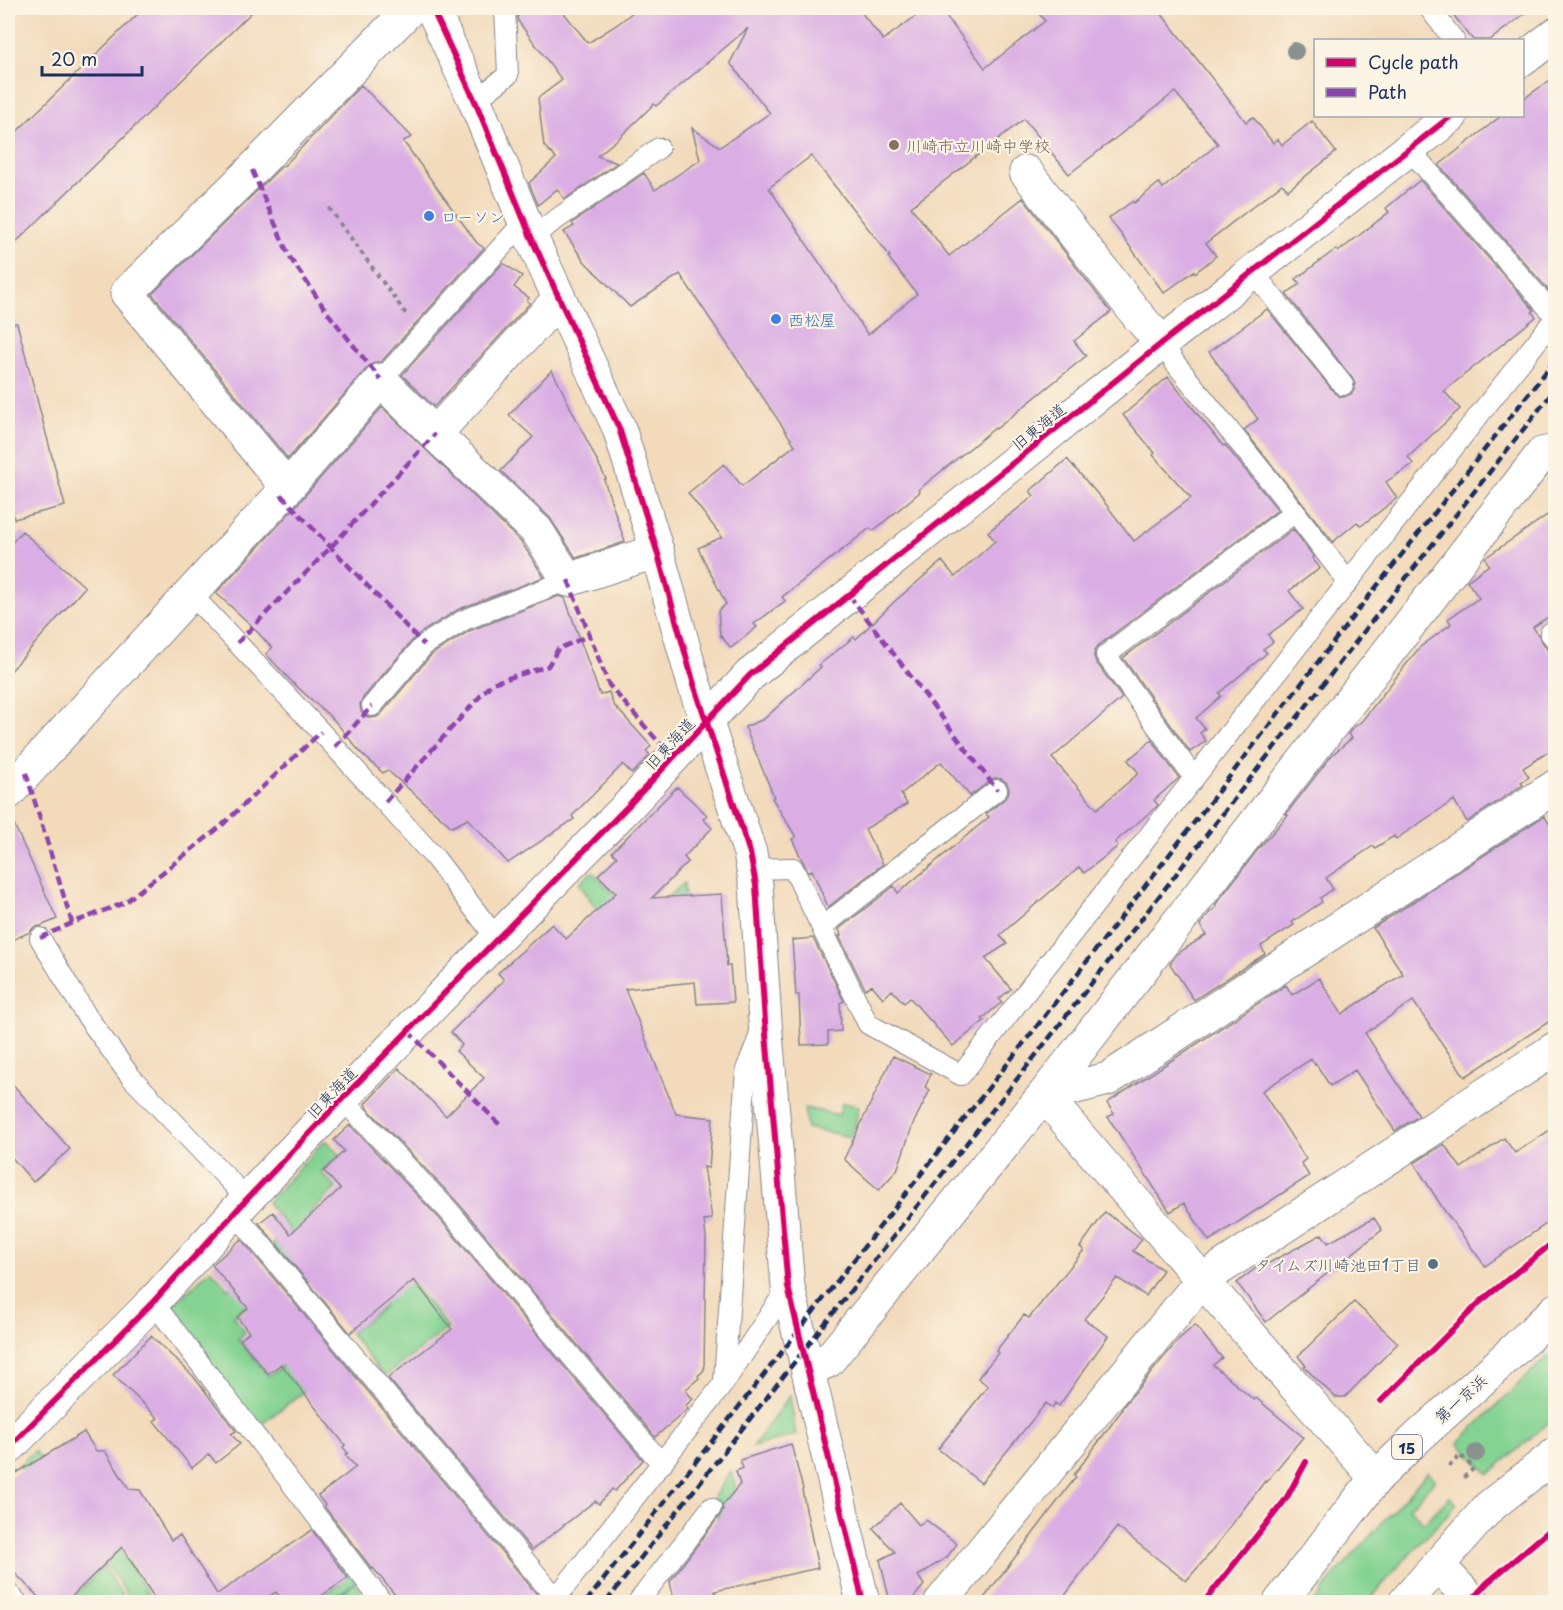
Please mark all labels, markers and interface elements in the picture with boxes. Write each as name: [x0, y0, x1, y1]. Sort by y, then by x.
scale bar: [42, 39, 142, 77]
legend: [1314, 39, 1524, 117]
text: 20 m: [51, 45, 97, 72]
text: Cycle path: [1368, 48, 1459, 75]
text: Path: [1368, 78, 1407, 105]
place label: 川崎市立川崎中学校: [906, 133, 1050, 157]
marker: 川崎市立川崎中学校: [887, 138, 901, 152]
place label: ローソン: [441, 204, 505, 228]
marker: ローソン: [422, 209, 436, 223]
place label: 西松屋: [788, 307, 836, 331]
marker: 西松屋: [769, 312, 783, 326]
street label: 旧東海道: [1006, 397, 1070, 455]
street label: 旧東海道: [638, 711, 700, 775]
street label: 旧東海道: [300, 1061, 362, 1123]
place label: タイムズ川崎池田1丁目: [1255, 1252, 1421, 1276]
marker: タイムズ川崎池田1丁目: [1426, 1257, 1440, 1271]
street label: 第一京浜: [1428, 1368, 1492, 1428]
road number: 15: [1392, 1435, 1422, 1459]

